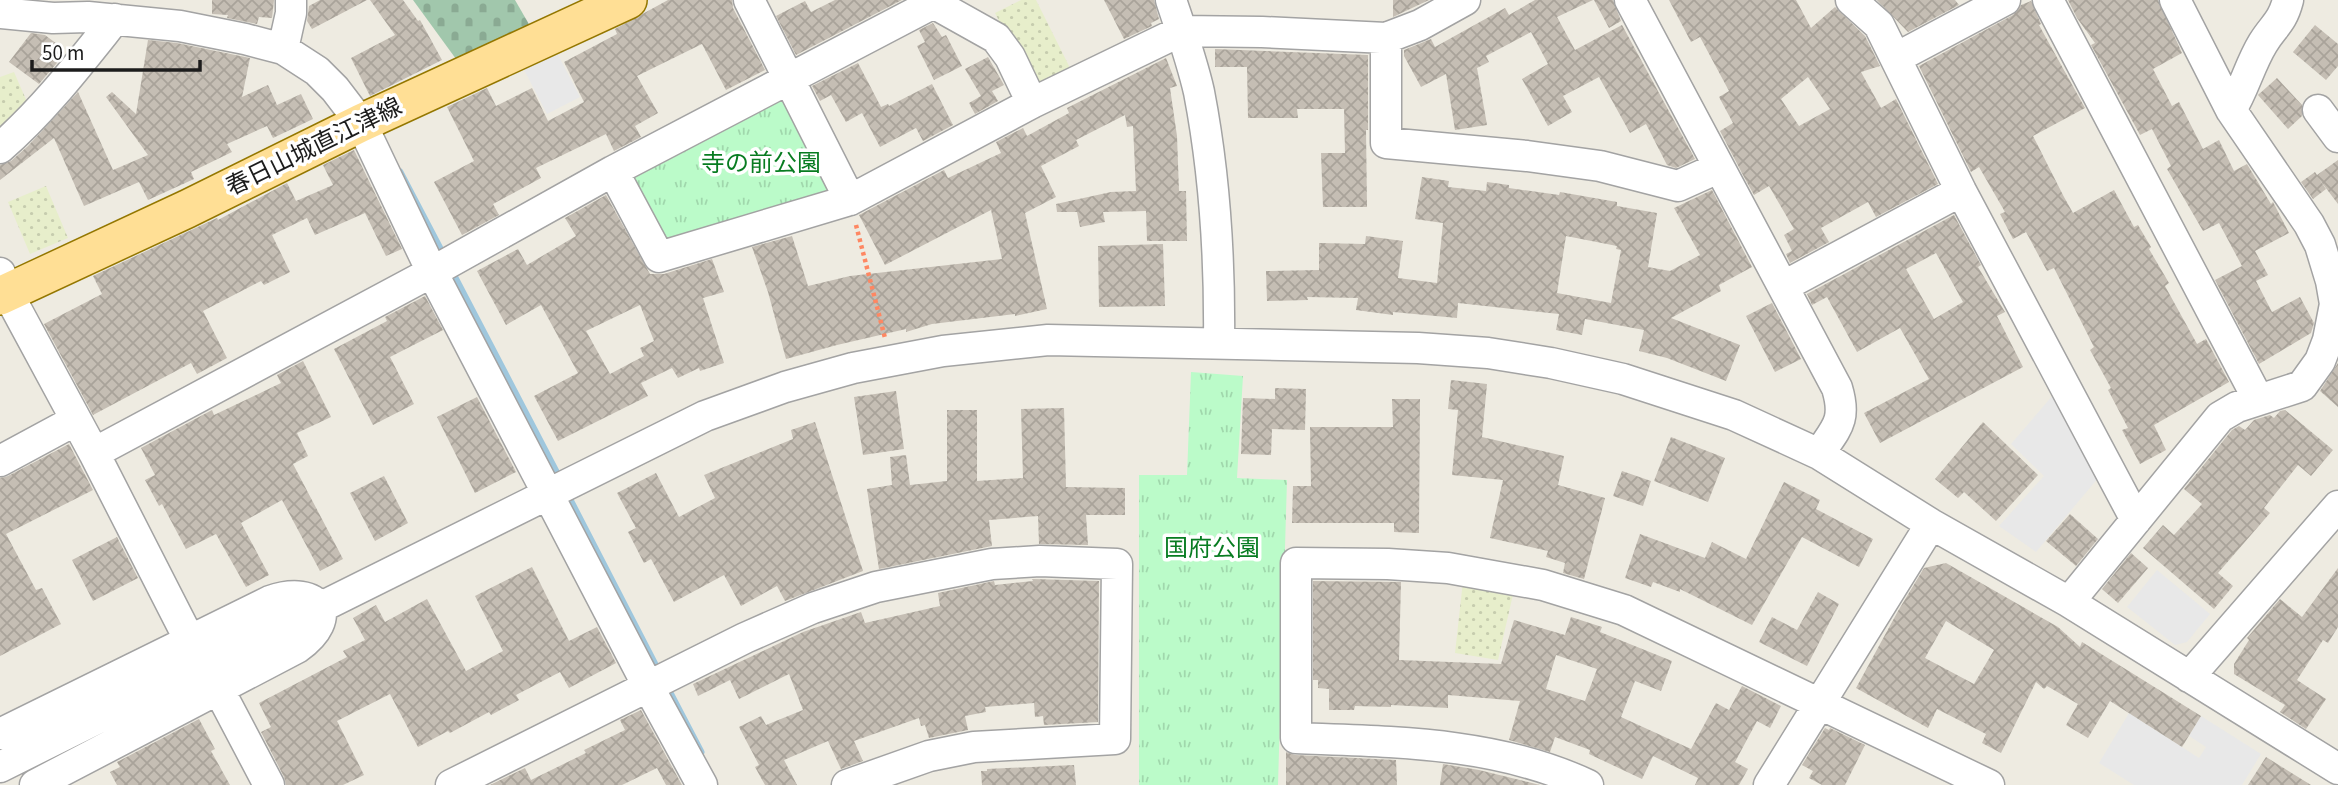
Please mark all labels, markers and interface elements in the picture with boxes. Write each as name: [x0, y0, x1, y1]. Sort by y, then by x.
scale bar: [32, 28, 200, 72]
text: 50 m: [42, 38, 84, 68]
street label: 春日山城直江津線: [220, 89, 408, 205]
park label: 寺の前公園: [701, 146, 821, 181]
park label: 国府公園: [1164, 531, 1260, 566]

